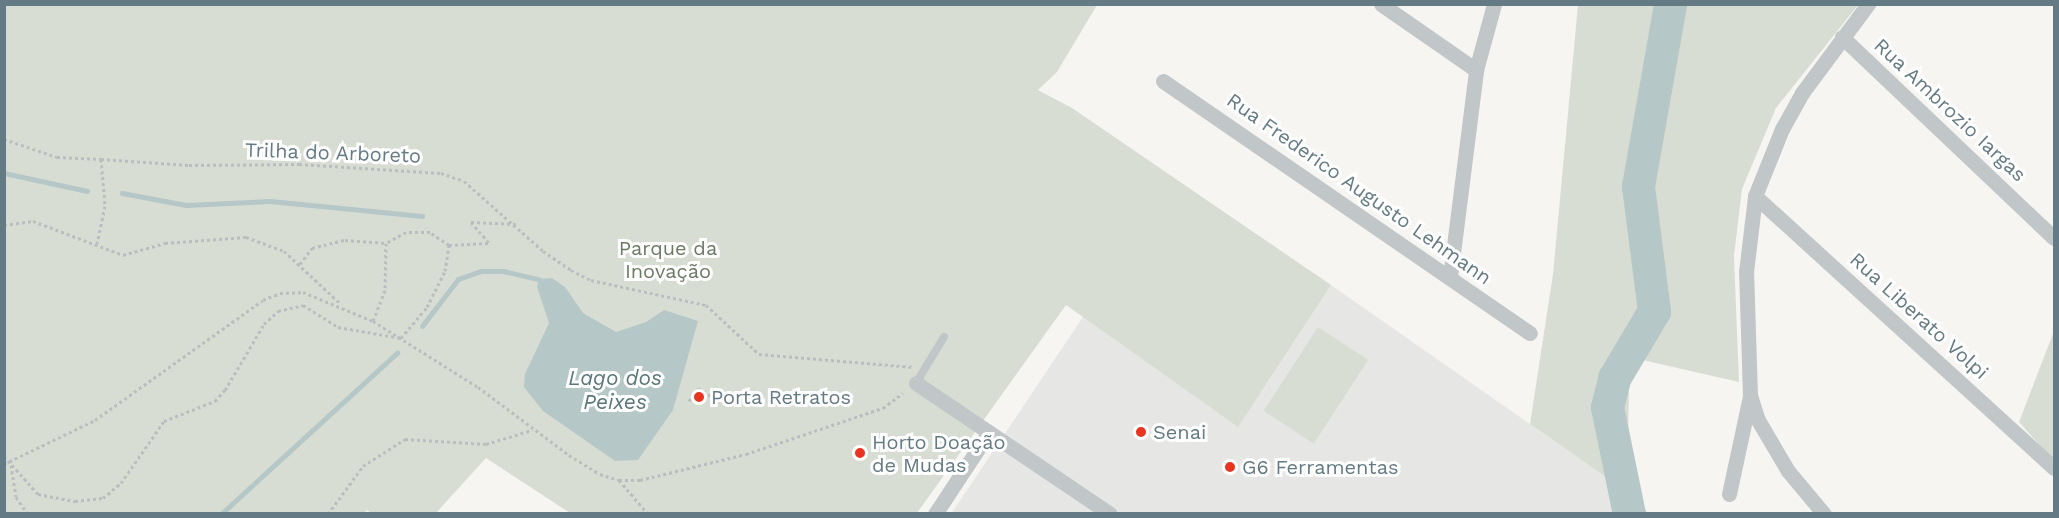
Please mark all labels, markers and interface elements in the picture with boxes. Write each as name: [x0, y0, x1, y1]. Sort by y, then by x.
street label: Rua Ambrozio Iargas: [1869, 33, 2031, 187]
street label: Rua Frederico Augusto Lehmann: [1222, 88, 1496, 290]
street label: Trilha do Arboreto: [244, 138, 422, 168]
park label: Parque da Inovação: [619, 236, 717, 283]
street label: Rua Liberato Volpi: [1844, 247, 1994, 385]
water label: Lago dos Peixes: [568, 365, 662, 415]
place label: Porta Retratos: [711, 385, 851, 409]
marker: Porta Retratos: [692, 390, 706, 404]
place label: Senai: [1153, 420, 1206, 444]
marker: Senai: [1134, 425, 1148, 439]
place label: Horto Doação de Mudas: [872, 430, 1006, 477]
marker: Horto Doação de Mudas: [853, 446, 867, 460]
place label: G6 Ferramentas: [1242, 455, 1399, 479]
marker: G6 Ferramentas: [1223, 460, 1237, 474]

